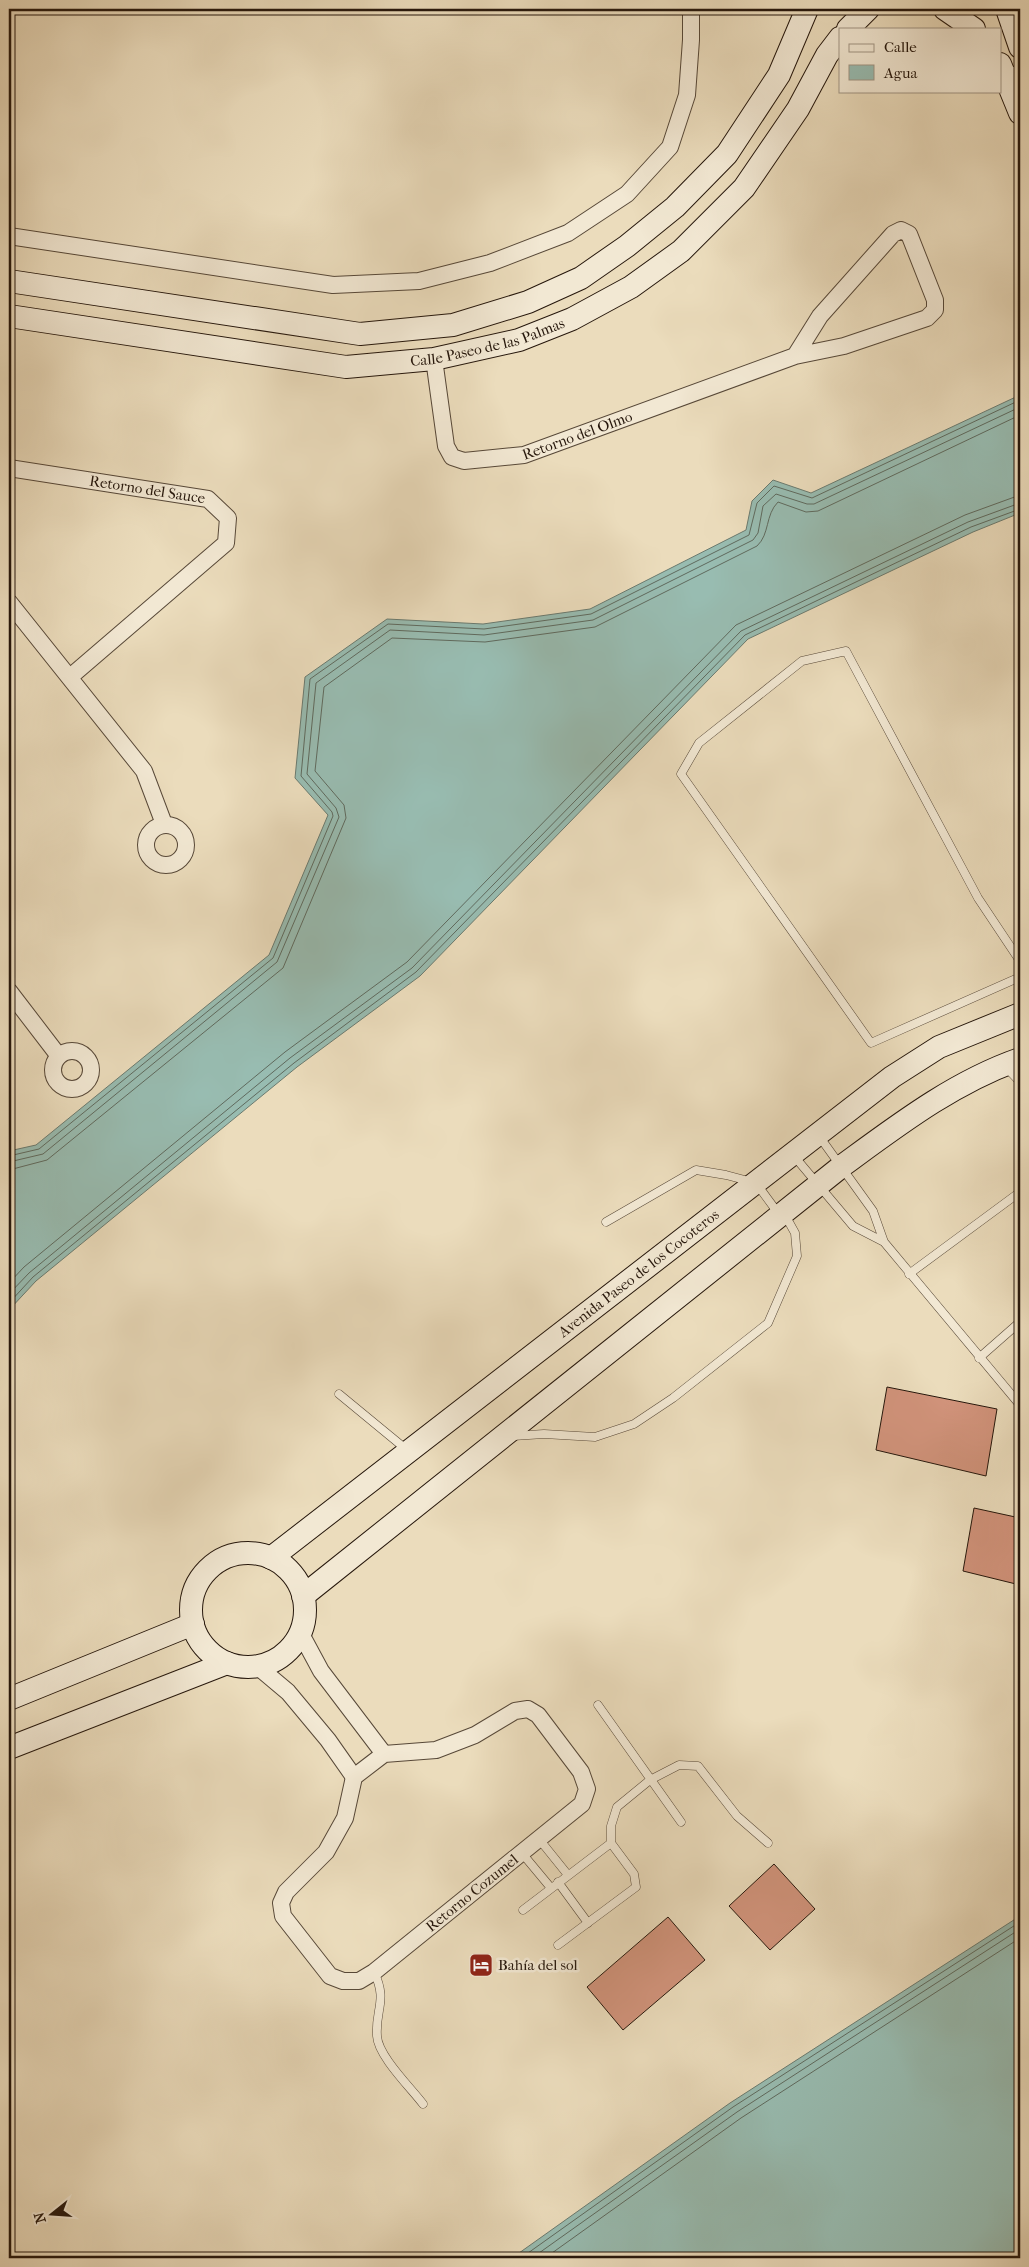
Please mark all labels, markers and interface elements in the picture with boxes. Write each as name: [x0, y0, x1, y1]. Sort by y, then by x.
legend: [839, 28, 1002, 92]
text: Calle: [884, 38, 917, 56]
text: Agua: [883, 64, 918, 82]
street label: Calle Paseo de las Palmas: [409, 314, 568, 370]
street label: Retorno del Olmo: [520, 407, 635, 464]
street label: Retorno del Sauce: [88, 472, 207, 508]
street label: Avenida Paseo de los Cocoteros: [554, 1205, 723, 1342]
street label: Retorno Cozumel: [422, 1850, 522, 1936]
hotel icon: Bahía del sol: [468, 1952, 494, 1978]
place label: Bahía del sol: [498, 1956, 578, 1974]
north arrow: [28, 2190, 78, 2240]
text: N: [30, 2210, 50, 2225]

